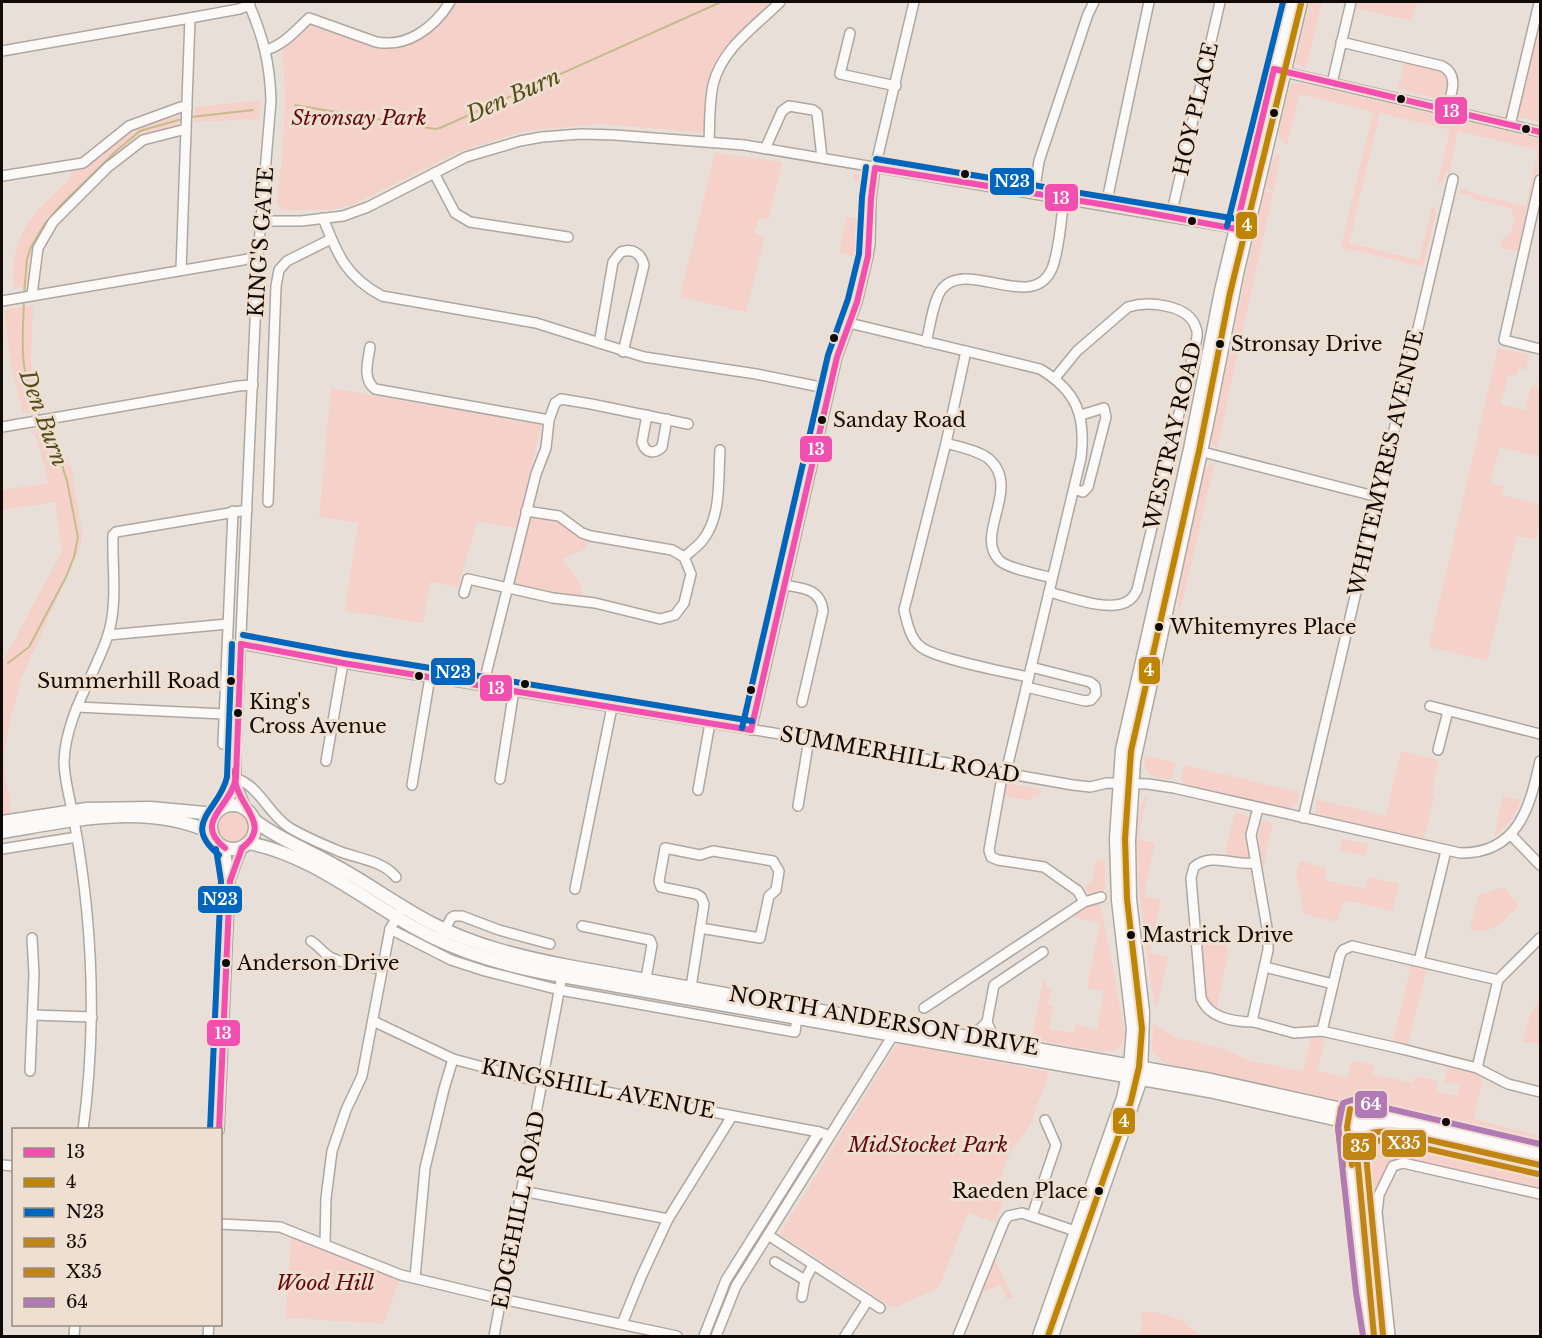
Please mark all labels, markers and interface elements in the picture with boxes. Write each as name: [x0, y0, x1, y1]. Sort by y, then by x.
street label: HOY PLACE: [1168, 40, 1224, 178]
water label: Den Burn: [461, 63, 565, 129]
unlabelled marker: [1395, 93, 1407, 105]
line badge: 13: [1434, 96, 1468, 125]
text: 13: [1442, 101, 1460, 121]
park label: Stronsay Park: [291, 105, 427, 131]
unlabelled marker: [1268, 107, 1280, 119]
unlabelled marker: [1520, 123, 1532, 135]
street label: KING'S GATE: [243, 166, 279, 318]
line badge: N23: [989, 167, 1035, 196]
unlabelled marker: [959, 168, 971, 180]
text: N23: [994, 171, 1030, 191]
line badge: 13: [1044, 183, 1079, 212]
text: 13: [1052, 188, 1070, 208]
line badge: 4: [1235, 211, 1258, 240]
unlabelled marker: [1186, 215, 1198, 227]
text: 4: [1242, 215, 1252, 235]
street label: WHITEMYRES AVENUE: [1342, 327, 1429, 600]
unlabelled marker: [828, 332, 840, 344]
place label: Stronsay Drive: [1231, 332, 1382, 356]
marker: Stronsay Drive: [1214, 338, 1226, 350]
street label: WESTRAY ROAD: [1138, 339, 1207, 534]
water label: Den Burn: [13, 365, 73, 470]
place label: Sanday Road: [833, 408, 966, 432]
marker: Sanday Road: [816, 414, 828, 426]
line badge: 13: [799, 435, 833, 463]
text: 13: [807, 439, 825, 459]
place label: Whitemyres Place: [1169, 615, 1356, 639]
marker: Whitemyres Place: [1153, 621, 1165, 633]
line badge: 4: [1138, 656, 1161, 685]
line badge: N23: [430, 657, 476, 686]
text: 4: [1144, 660, 1154, 680]
text: N23: [435, 662, 471, 682]
place label: Summerhill Road: [37, 669, 220, 693]
unlabelled marker: [413, 670, 425, 682]
line badge: 13: [479, 674, 513, 702]
marker: Summerhill Road: [225, 675, 237, 687]
text: 13: [487, 678, 505, 698]
unlabelled marker: [519, 678, 531, 690]
unlabelled marker: [745, 684, 757, 696]
place label: King's Cross Avenue: [249, 690, 387, 738]
marker: King's Cross Avenue: [232, 707, 244, 719]
street label: SUMMERHILL ROAD: [778, 721, 1022, 789]
line badge: N23: [197, 885, 243, 914]
text: N23: [202, 889, 238, 909]
place label: Mastrick Drive: [1142, 923, 1294, 947]
marker: Mastrick Drive: [1125, 929, 1137, 941]
place label: Anderson Drive: [236, 951, 400, 975]
marker: Anderson Drive: [220, 957, 232, 969]
street label: NORTH ANDERSON DRIVE: [727, 981, 1041, 1061]
line badge: 13: [206, 1019, 241, 1047]
text: 13: [214, 1023, 232, 1043]
street label: KINGSHILL AVENUE: [479, 1054, 717, 1124]
line badge: 64: [1354, 1090, 1388, 1119]
text: 64: [1360, 1094, 1382, 1114]
line badge: 4: [1112, 1107, 1136, 1135]
street label: EDGEHILL ROAD: [487, 1109, 551, 1311]
text: 4: [1119, 1111, 1129, 1131]
unlabelled marker: [1440, 1116, 1452, 1128]
legend: [12, 1128, 222, 1326]
line badge: X35: [1381, 1129, 1427, 1158]
park label: MidStocket Park: [847, 1132, 1008, 1158]
line badge: 35: [1342, 1132, 1377, 1161]
text: X35: [1386, 1133, 1421, 1153]
text: 35: [1350, 1136, 1370, 1156]
text: 13: [66, 1141, 85, 1163]
text: 4: [66, 1171, 77, 1193]
place label: Raeden Place: [952, 1179, 1088, 1203]
marker: Raeden Place: [1093, 1185, 1105, 1197]
text: N23: [66, 1201, 104, 1223]
text: 35: [66, 1231, 87, 1253]
text: X35: [66, 1261, 102, 1283]
park label: Wood Hill: [276, 1270, 375, 1296]
text: 64: [66, 1291, 88, 1313]

